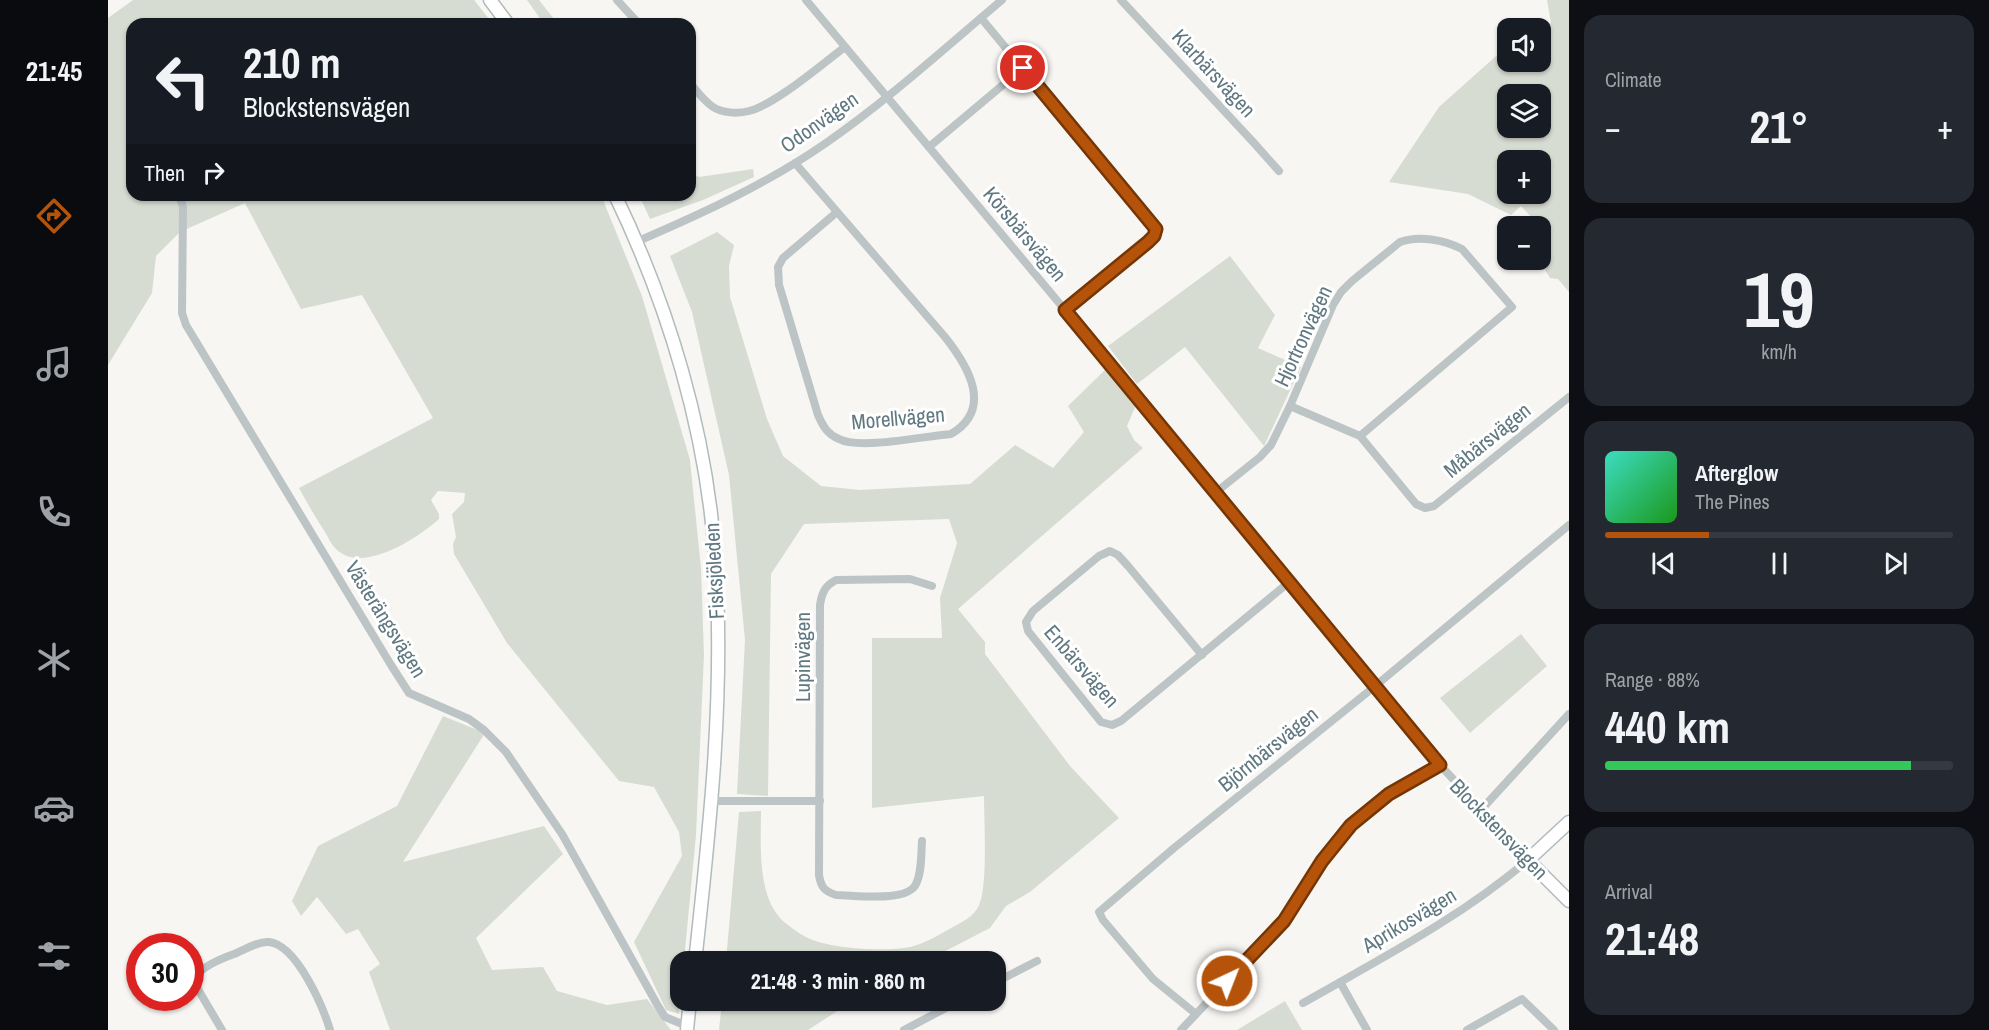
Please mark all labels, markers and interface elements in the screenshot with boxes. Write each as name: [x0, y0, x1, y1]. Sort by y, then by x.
map controls: [1497, 18, 1551, 270]
button: sound: [1497, 18, 1551, 72]
street label: Klarbärsvägen: [1166, 23, 1262, 123]
text: 210 m: [243, 35, 341, 91]
icon: left: [144, 42, 222, 120]
pin: [997, 42, 1048, 93]
icon: arrive: [1006, 51, 1039, 84]
text: 21:45: [26, 53, 82, 89]
text: Climate: [1605, 66, 1662, 93]
button: layers: [1497, 84, 1551, 138]
street label: Odonvägen: [774, 85, 864, 159]
text: Blockstensvägen: [243, 89, 410, 125]
text: 21°: [1749, 96, 1809, 157]
text: −: [1605, 105, 1621, 149]
text: +: [1937, 105, 1953, 149]
button: +: [1497, 150, 1551, 204]
icon: right: [197, 156, 230, 189]
text: Then: [144, 158, 185, 188]
street label: Körsbärsvägen: [977, 180, 1073, 288]
icon: directions: [33, 195, 75, 237]
button: −: [1497, 216, 1551, 270]
text: 19: [1743, 246, 1815, 351]
street label: Hjortronvägen: [1267, 281, 1339, 391]
text: km/h: [1761, 338, 1797, 365]
icon: music: [33, 343, 75, 385]
street label: Måbärsvägen: [1437, 396, 1537, 484]
street label: Morellvägen: [850, 399, 946, 437]
text: Afterglow: [1695, 458, 1778, 488]
text: The Pines: [1695, 488, 1770, 515]
icon: phone: [33, 491, 75, 533]
street label: Fisksjöleden: [697, 522, 731, 620]
icon: previous: [1647, 547, 1680, 580]
icon: pause: [1763, 547, 1796, 580]
icon: next: [1879, 547, 1912, 580]
street label: Västerängsvägen: [339, 555, 433, 683]
street label: Lupinvägen: [788, 612, 817, 702]
street label: Enbärsvägen: [1038, 618, 1126, 714]
icon: climate: [33, 639, 75, 681]
text: Range · 88%: [1605, 666, 1700, 693]
text: 440 km: [1605, 696, 1730, 757]
street label: Björnbärsvägen: [1212, 700, 1324, 798]
street label: Blockstensvägen: [1443, 772, 1555, 886]
icon: car: [33, 787, 75, 829]
text: Arrival: [1605, 878, 1652, 905]
street label: Aprikosvägen: [1356, 880, 1462, 960]
text: 21:48: [1605, 908, 1699, 969]
speed limit sign: 30: [126, 933, 204, 1011]
icon: filters: [33, 935, 75, 977]
position arrow: [1195, 949, 1259, 1013]
text: 21:48 · 3 min · 860 m: [751, 966, 925, 996]

